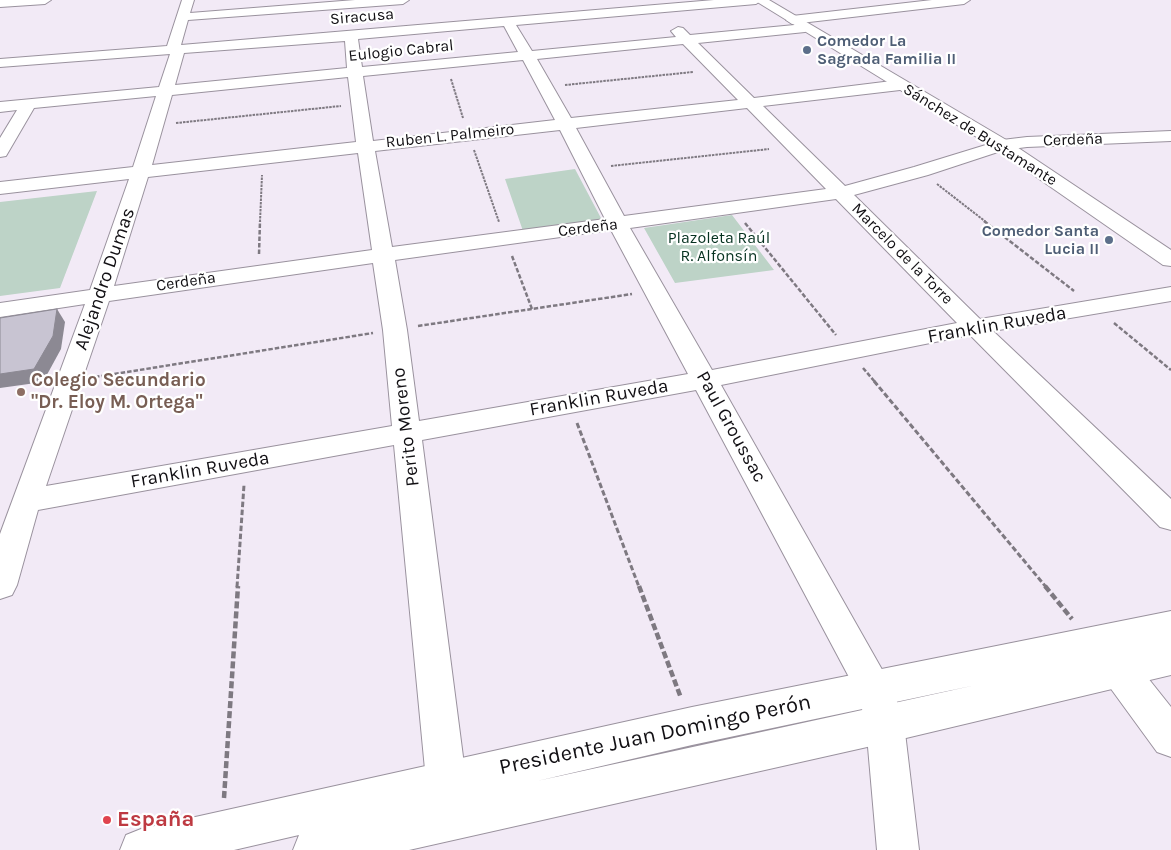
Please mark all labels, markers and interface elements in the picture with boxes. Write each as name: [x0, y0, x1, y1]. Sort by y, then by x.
street label: Siracusa: [329, 5, 395, 29]
place label: Comedor La Sagrada Familia II: [817, 31, 956, 69]
street label: Eulogio Cabral: [348, 36, 454, 66]
marker: Comedor La Sagrada Familia II: [801, 44, 813, 56]
street label: Sánchez de Bustamante: [900, 80, 1060, 190]
street label: Ruben L. Palmeiro: [385, 120, 515, 152]
street label: Cerdeña: [1043, 129, 1103, 151]
street label: Marcelo de la Torre: [847, 199, 957, 309]
street label: Alejandro Dumas: [70, 205, 140, 353]
street label: Cerdeña: [557, 215, 619, 241]
place label: Comedor Santa Lucia II: [982, 221, 1099, 259]
park label: Plazoleta Raúl R. Alfonsín: [668, 228, 770, 266]
marker: Comedor Santa Lucia II: [1103, 234, 1115, 246]
street label: Cerdeña: [155, 268, 217, 296]
street label: Franklin Ruveda: [926, 302, 1068, 348]
street label: Perito Moreno: [387, 366, 425, 488]
street label: Paul Groussac: [691, 367, 771, 487]
place label: Colegio Secundario "Dr. Eloy M. Ortega": [31, 370, 206, 414]
street label: Franklin Ruveda: [528, 375, 670, 421]
marker: Colegio Secundario "Dr. Eloy M. Ortega": [15, 386, 27, 398]
street label: Franklin Ruveda: [129, 447, 271, 493]
street label: Presidente Juan Domingo Perón: [497, 689, 813, 781]
place label: España: [117, 807, 194, 833]
marker: España: [101, 814, 113, 826]

